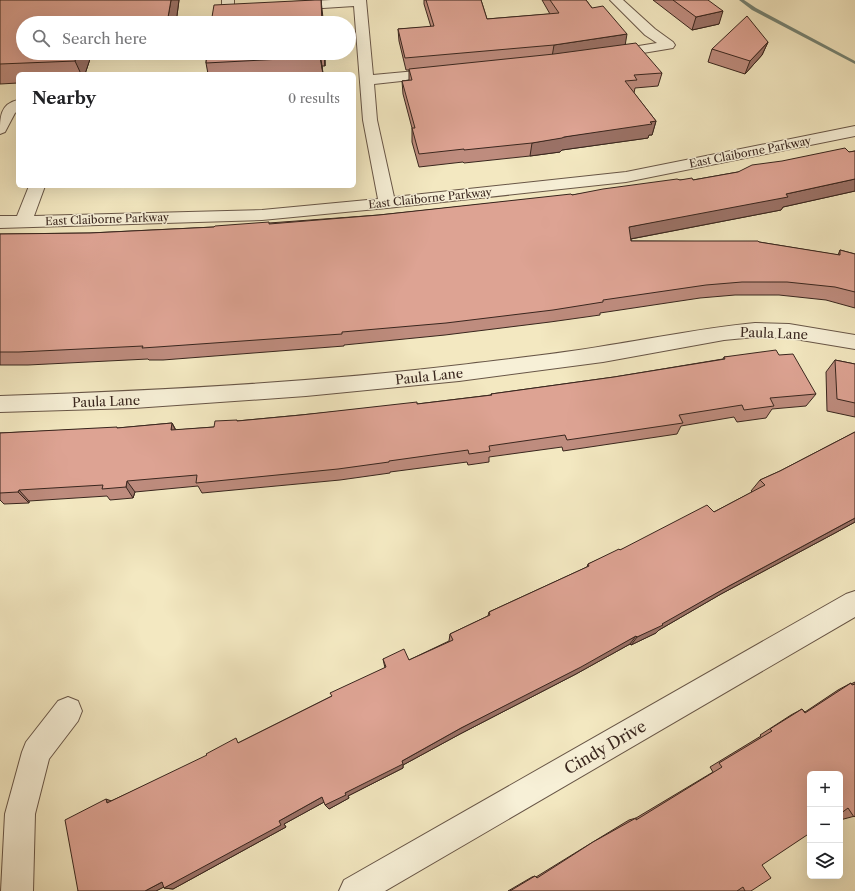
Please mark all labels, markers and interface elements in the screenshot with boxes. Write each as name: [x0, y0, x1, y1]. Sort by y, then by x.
search box: [16, 16, 356, 60]
icon: search: [30, 27, 52, 49]
text: Search here: [62, 29, 147, 48]
text: Nearby: [32, 88, 96, 108]
text: 0 results: [288, 90, 340, 106]
street label: East Claiborne Parkway: [688, 133, 813, 171]
street label: East Claiborne Parkway: [368, 184, 493, 211]
street label: East Claiborne Parkway: [45, 210, 170, 228]
street label: Paula Lane: [740, 324, 808, 342]
street label: Paula Lane: [394, 364, 464, 388]
street label: Paula Lane: [72, 392, 140, 410]
street label: Cindy Drive: [561, 716, 649, 778]
map controls: [807, 771, 843, 879]
button: +: [807, 771, 843, 807]
button: −: [807, 807, 843, 843]
button: layers: [807, 843, 843, 879]

